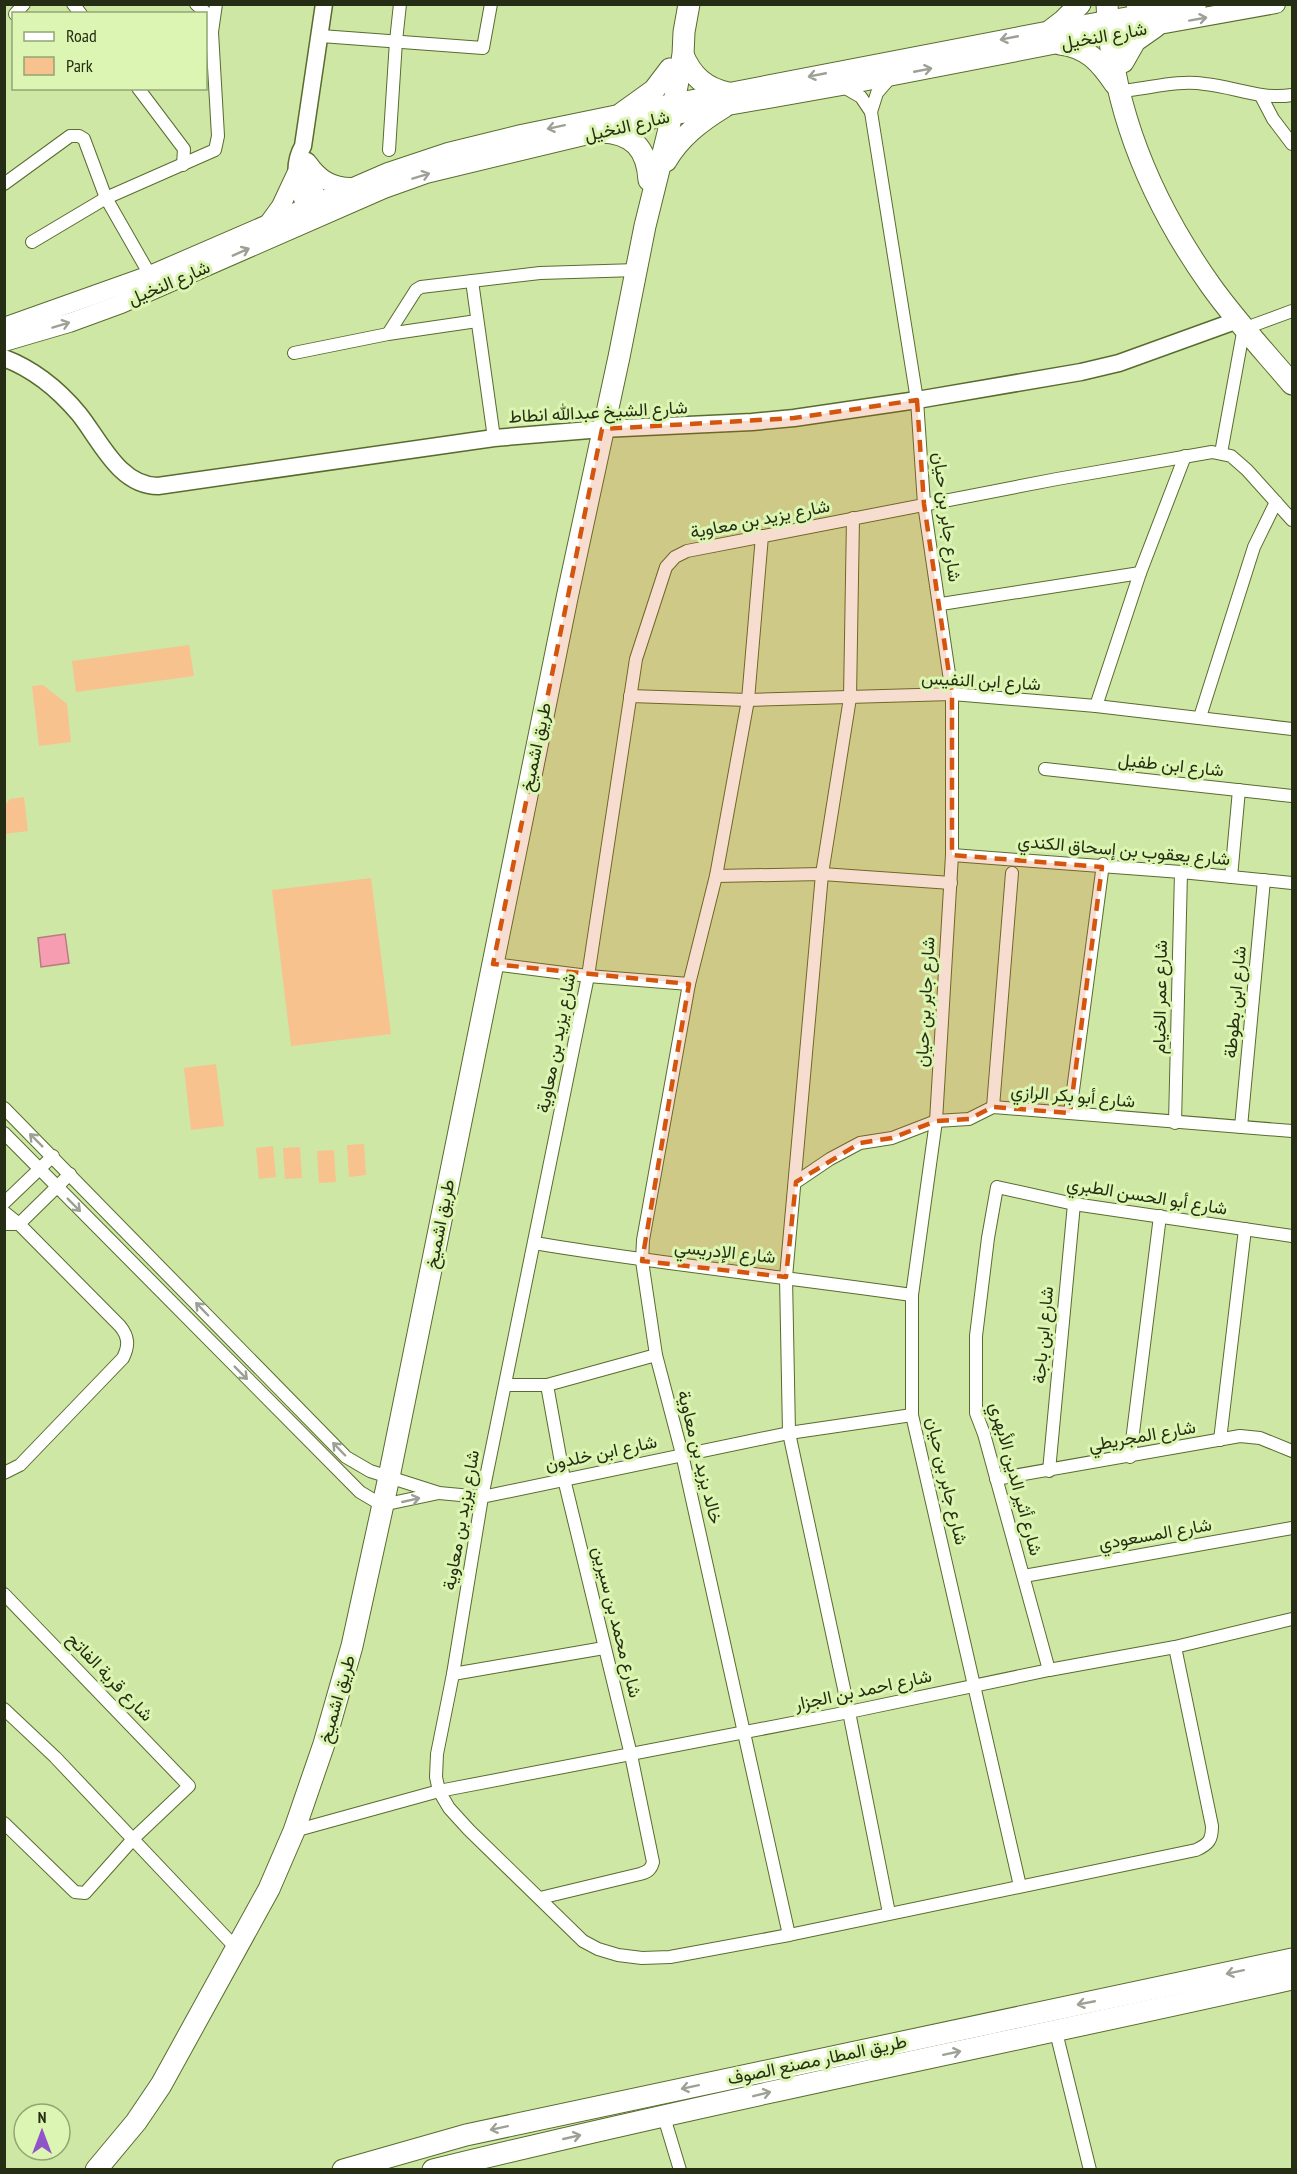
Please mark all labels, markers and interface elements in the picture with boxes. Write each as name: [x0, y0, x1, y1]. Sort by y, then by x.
legend: [12, 12, 207, 90]
one-way arrow: [1187, 13, 1207, 24]
street label: شارع النخيل: [1059, 17, 1149, 55]
text: Road: [66, 24, 97, 47]
one-way arrow: [1000, 33, 1019, 44]
text: Park: [66, 54, 93, 77]
one-way arrow: [913, 64, 933, 75]
one-way arrow: [808, 70, 828, 81]
street label: شارع النخيل: [582, 105, 672, 147]
one-way arrow: [546, 122, 566, 133]
one-way arrow: [411, 170, 430, 181]
one-way arrow: [232, 245, 250, 257]
street label: شارع النخيل: [124, 255, 214, 311]
one-way arrow: [51, 319, 70, 330]
street label: شارع الشيخ عبدالله انطاط: [508, 395, 688, 429]
street label: شارع جابر بن حيان: [927, 451, 967, 583]
street label: شارع يزيد بن معاوية: [688, 494, 832, 544]
street label: شارع ابن النفيس: [921, 666, 1041, 696]
street label: طريق اشميخ: [515, 700, 557, 794]
street label: شارع ابن طفيل: [1117, 748, 1225, 782]
street label: شارع يعقوب بن إسحاق الكندي: [1017, 829, 1231, 874]
street label: شارع جابر بن حيان: [910, 936, 940, 1068]
street label: شارع عمر الخيام: [1147, 940, 1173, 1054]
street label: شارع ابن بطوطة: [1218, 945, 1252, 1059]
street label: شارع يزيد بن معاوية: [531, 971, 581, 1115]
street label: شارع أبو بكر الرازي: [1010, 1079, 1136, 1116]
one-way arrow: [29, 1133, 44, 1148]
street label: شارع أبو الحسن الطبري: [1064, 1171, 1229, 1224]
street label: طريق اشميخ: [420, 1177, 460, 1271]
one-way arrow: [67, 1197, 82, 1212]
street label: شارع الإدريسي: [673, 1235, 777, 1272]
street label: شارع ابن باجة: [1027, 1285, 1059, 1385]
one-way arrow: [195, 1302, 210, 1317]
one-way arrow: [234, 1366, 248, 1381]
street label: خالد يزيد بن معاوية: [673, 1388, 728, 1526]
street label: شارع أثير الدين الأبهري: [981, 1400, 1048, 1559]
street label: شارع جابر بن حيان: [921, 1415, 973, 1547]
street label: شارع المجريطي: [1087, 1415, 1198, 1460]
street label: شارع ابن خلدون: [543, 1429, 659, 1477]
one-way arrow: [331, 1441, 346, 1456]
street label: شارع يزيد بن معاوية: [437, 1448, 485, 1592]
one-way arrow: [401, 1494, 420, 1506]
street label: شارع المسعودي: [1097, 1512, 1214, 1559]
street label: شارع محمد بن سيرين: [587, 1544, 647, 1700]
street label: شارع قرية الفاتح: [61, 1627, 159, 1727]
street label: طريق اشميخ: [313, 1652, 361, 1746]
street label: شارع احمد بن الجزار: [791, 1664, 934, 1716]
one-way arrow: [1226, 1966, 1245, 1978]
one-way arrow: [1077, 1998, 1096, 2009]
street label: طريق المطار مصنع الصوف: [725, 2029, 909, 2091]
one-way arrow: [943, 2047, 962, 2059]
one-way arrow: [681, 2082, 700, 2094]
one-way arrow: [752, 2087, 771, 2099]
north arrow: [12, 2102, 72, 2162]
text: N: [38, 2107, 46, 2127]
one-way arrow: [490, 2123, 510, 2134]
one-way arrow: [562, 2131, 581, 2143]

